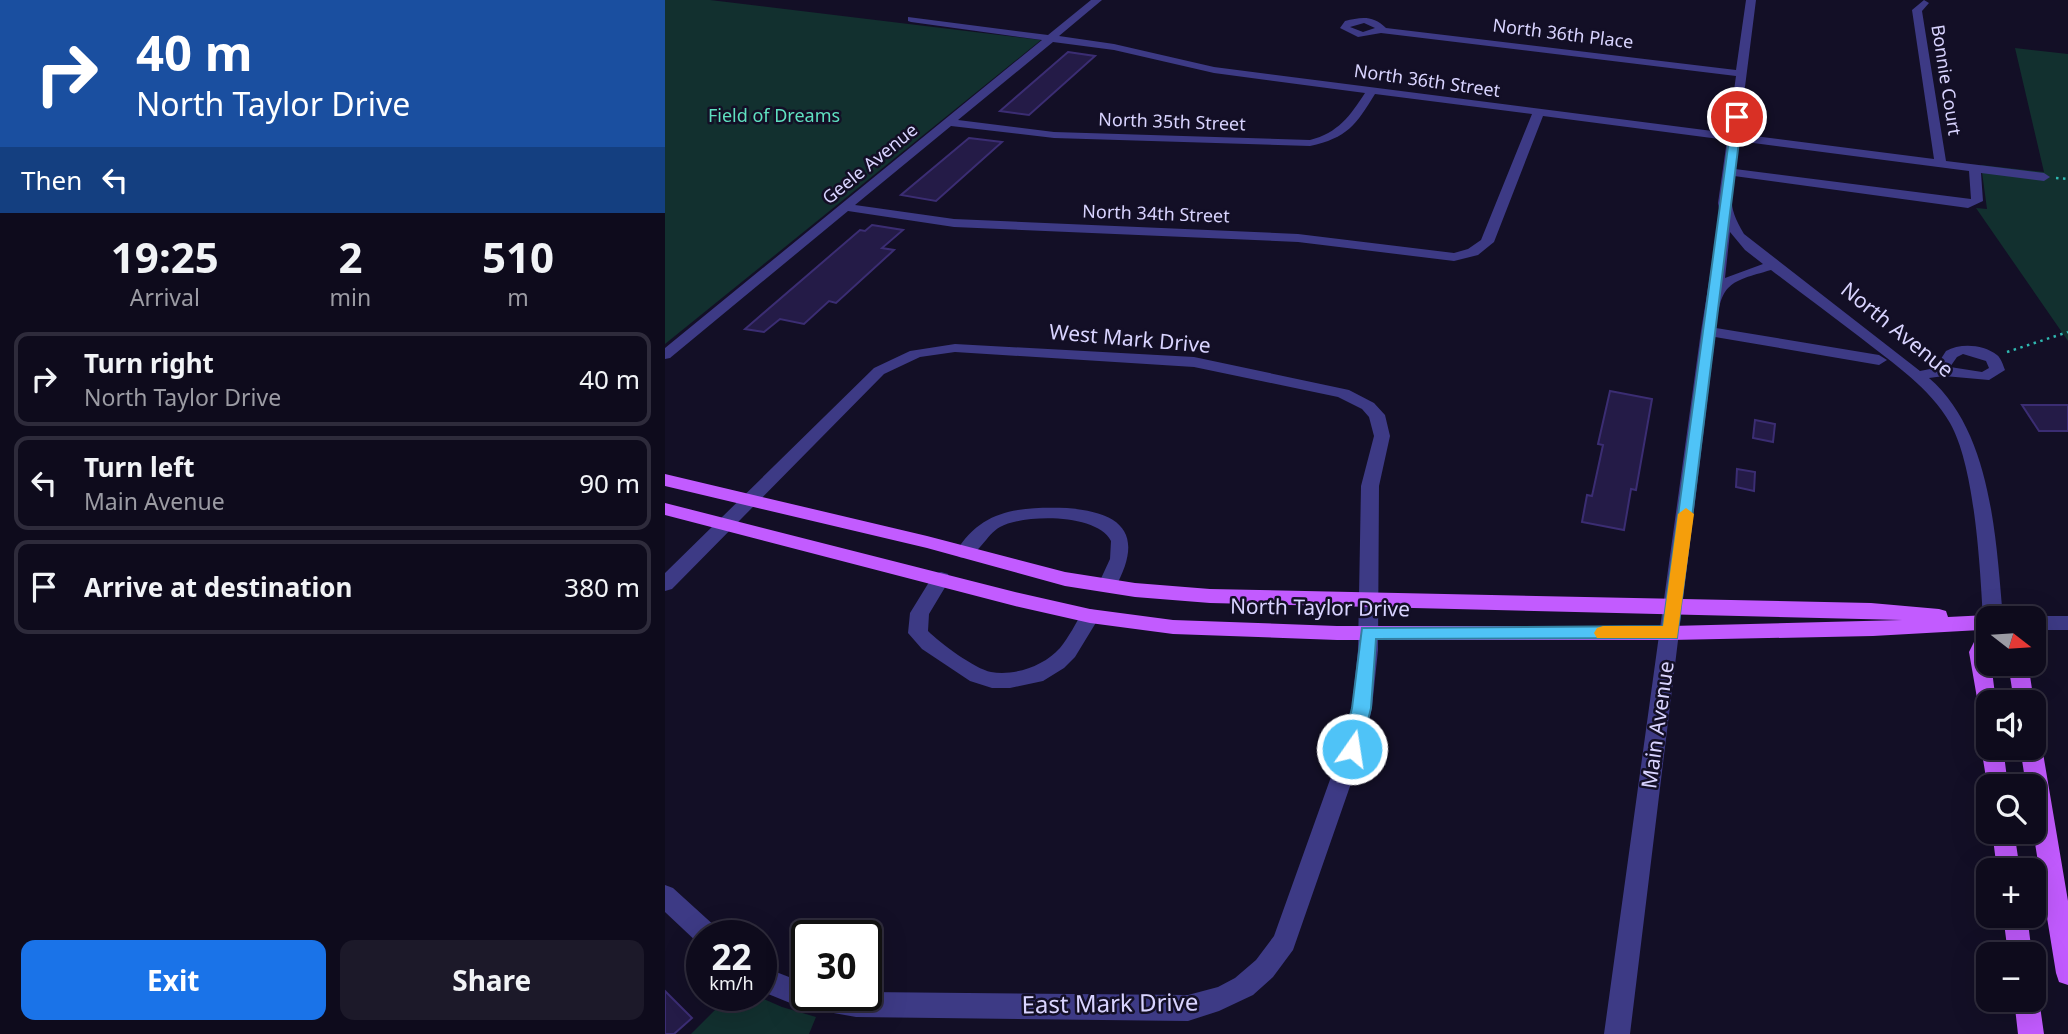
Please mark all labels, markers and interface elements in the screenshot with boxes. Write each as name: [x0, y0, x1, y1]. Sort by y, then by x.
street label: North 36th Place: [1491, 12, 1635, 54]
text: 40 m: [136, 19, 253, 85]
street label: Bonnie Court: [1926, 23, 1968, 137]
icon: right: [21, 28, 112, 119]
street label: North 36th Street: [1352, 58, 1502, 102]
text: North Taylor Drive: [136, 82, 410, 125]
pin: [1707, 87, 1767, 147]
icon: arrive: [1718, 98, 1756, 136]
park label: Field of Dreams: [708, 103, 840, 127]
street label: North 35th Street: [1098, 106, 1247, 136]
street label: Geele Avenue: [817, 117, 922, 209]
icon: left: [96, 161, 134, 199]
text: Then: [21, 162, 82, 198]
street label: North 34th Street: [1082, 198, 1231, 228]
text: 19:25: [111, 228, 219, 285]
text: 2: [338, 228, 362, 285]
text: 510: [482, 228, 554, 285]
street label: North Avenue: [1836, 275, 1960, 383]
text: Arrival: [130, 281, 200, 313]
text: min: [330, 281, 371, 313]
text: m: [507, 281, 529, 313]
street label: West Mark Drive: [1048, 317, 1212, 359]
text: Turn right: [84, 345, 214, 381]
icon: right: [25, 360, 63, 398]
text: 40 m: [579, 361, 640, 397]
text: North Taylor Drive: [84, 381, 281, 413]
text: Turn left: [84, 449, 195, 485]
icon: left: [25, 464, 63, 502]
text: 90 m: [579, 465, 640, 501]
text: Main Avenue: [84, 485, 225, 517]
icon: arrive: [25, 568, 63, 606]
text: Arrive at destination: [84, 569, 353, 605]
text: 380 m: [564, 569, 640, 605]
street label: North Taylor Drive: [1230, 591, 1410, 623]
north arrow: [1976, 606, 2046, 676]
map controls: [1976, 606, 2046, 1012]
street label: Main Avenue: [1634, 659, 1680, 790]
button: sound: [1976, 690, 2046, 760]
position arrow: [1315, 712, 1389, 786]
button: search: [1976, 774, 2046, 844]
button: +: [1976, 858, 2046, 928]
speed limit sign: 30: [791, 920, 882, 1011]
text: 22: [711, 933, 752, 980]
button: Exit: [21, 940, 326, 1020]
button: Share: [340, 940, 644, 1020]
button: −: [1976, 942, 2046, 1012]
text: km/h: [709, 971, 754, 995]
street label: East Mark Drive: [1021, 984, 1199, 1021]

